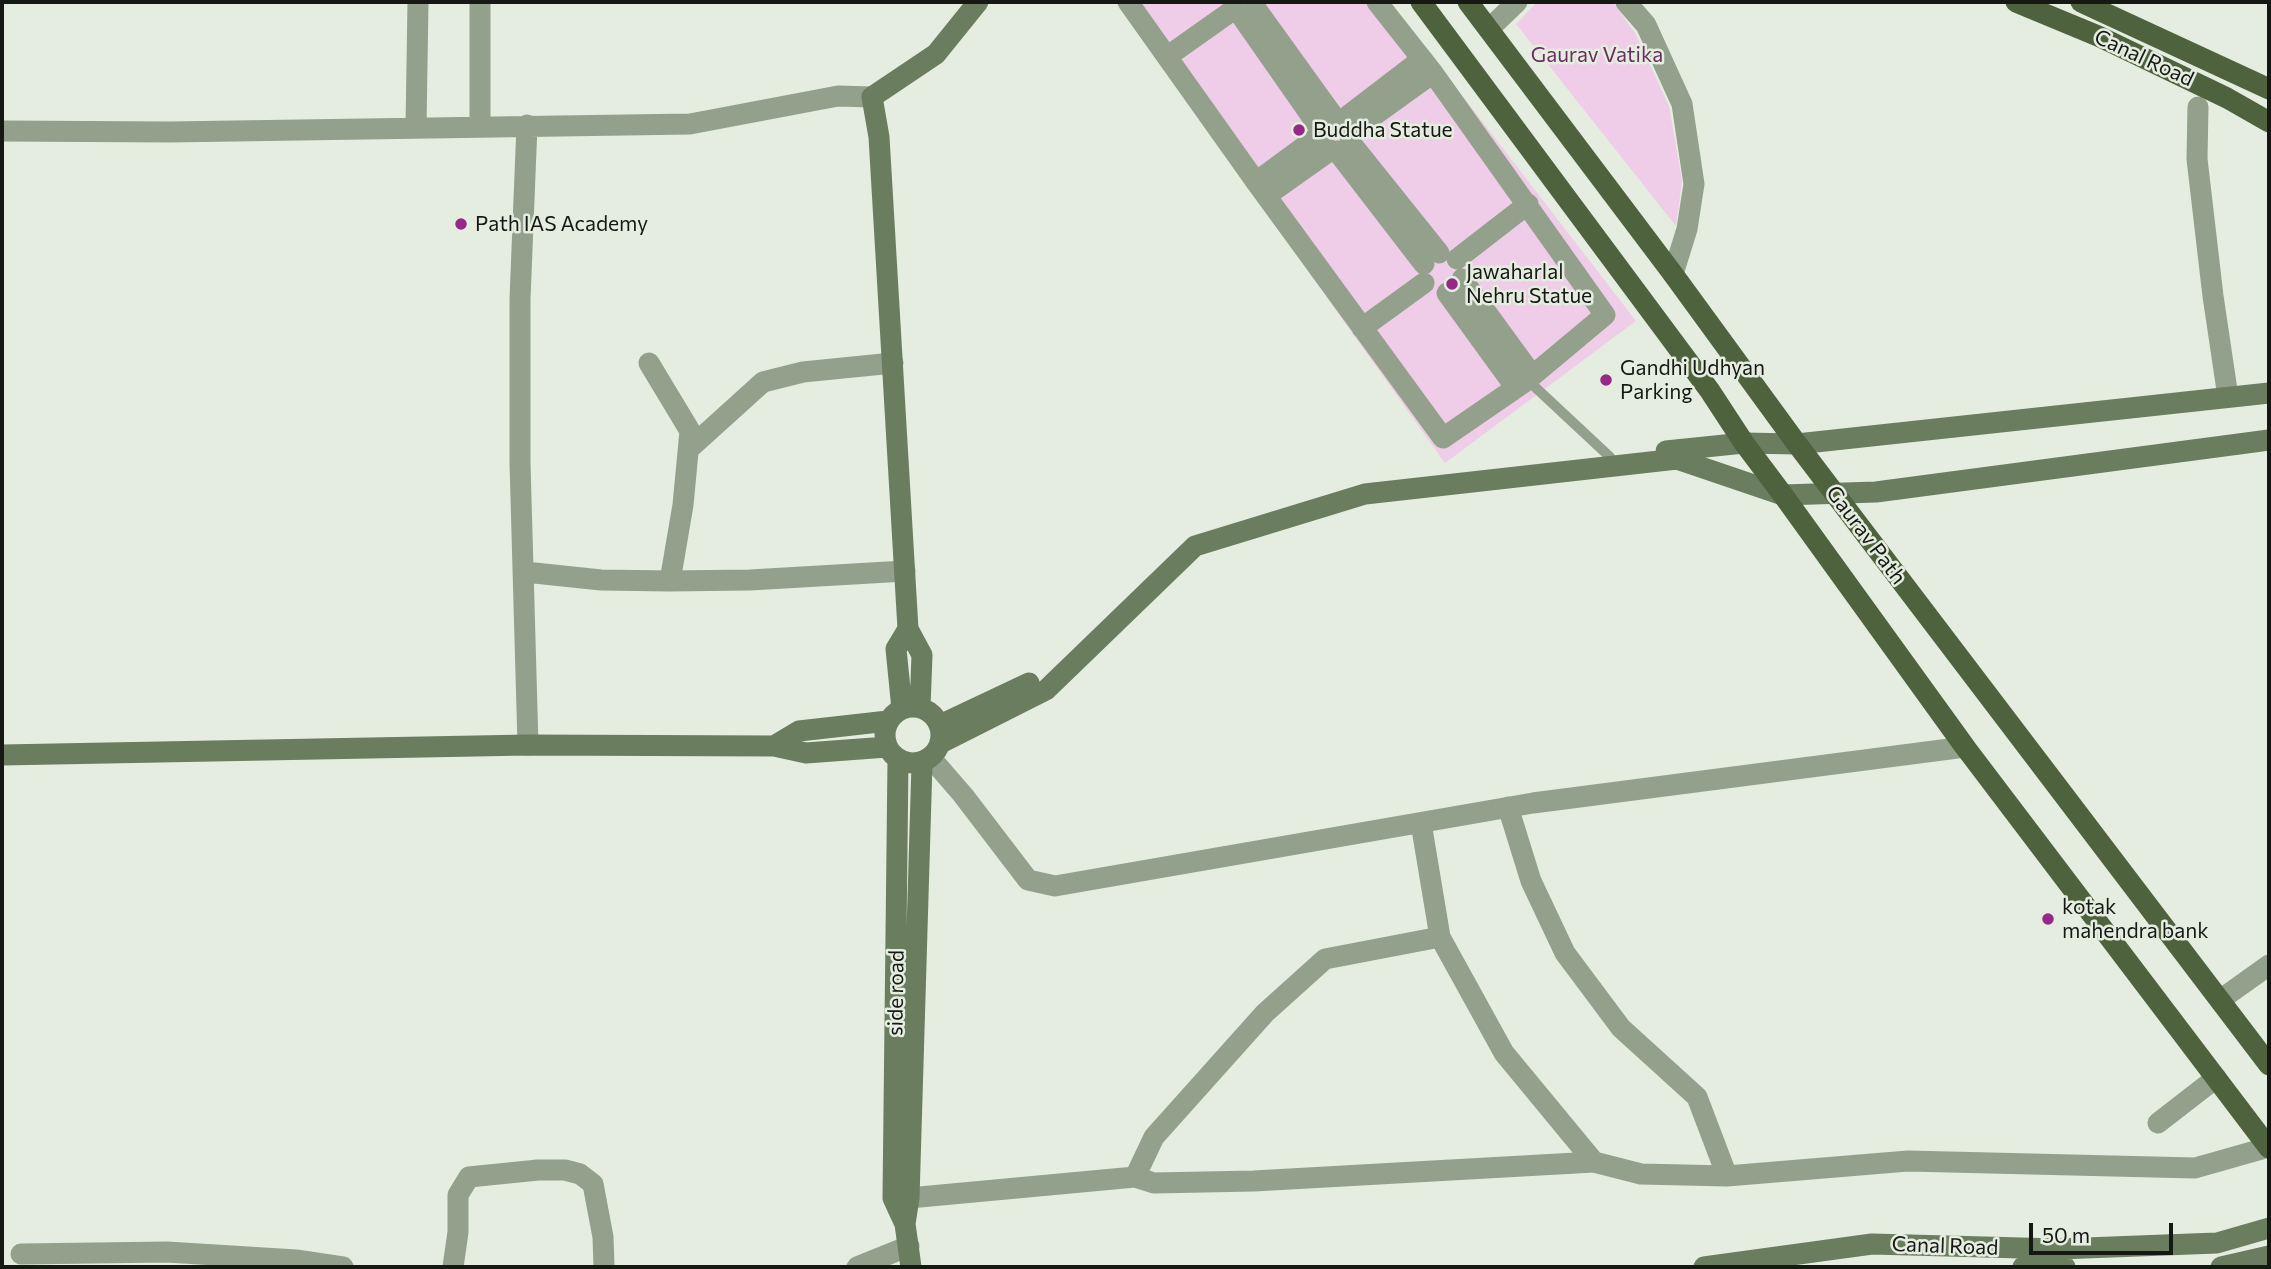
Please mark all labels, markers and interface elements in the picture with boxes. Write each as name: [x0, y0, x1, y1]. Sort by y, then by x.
street label: Canal Road: [2090, 24, 2198, 92]
park label: Gaurav Vatika: [1531, 42, 1663, 68]
place label: Buddha Statue: [1313, 117, 1453, 143]
marker: Buddha Statue: [1291, 122, 1307, 138]
place label: Path IAS Academy: [475, 211, 648, 237]
marker: Path IAS Academy: [453, 216, 469, 232]
place label: Jawaharlal Nehru Statue: [1466, 259, 1592, 309]
marker: Jawaharlal Nehru Statue: [1444, 276, 1460, 292]
place label: Gandhi Udhyan Parking: [1620, 355, 1765, 405]
marker: Gandhi Udhyan Parking: [1598, 372, 1614, 388]
street label: Gaurav Path: [1821, 481, 1911, 589]
place label: kotak mahendra bank: [2062, 894, 2209, 944]
marker: kotak mahendra bank: [2040, 911, 2056, 927]
street label: side road: [883, 950, 909, 1036]
scale bar: [2033, 1210, 2176, 1254]
text: 50 m: [2042, 1222, 2090, 1247]
street label: Canal Road: [1891, 1232, 1999, 1260]

